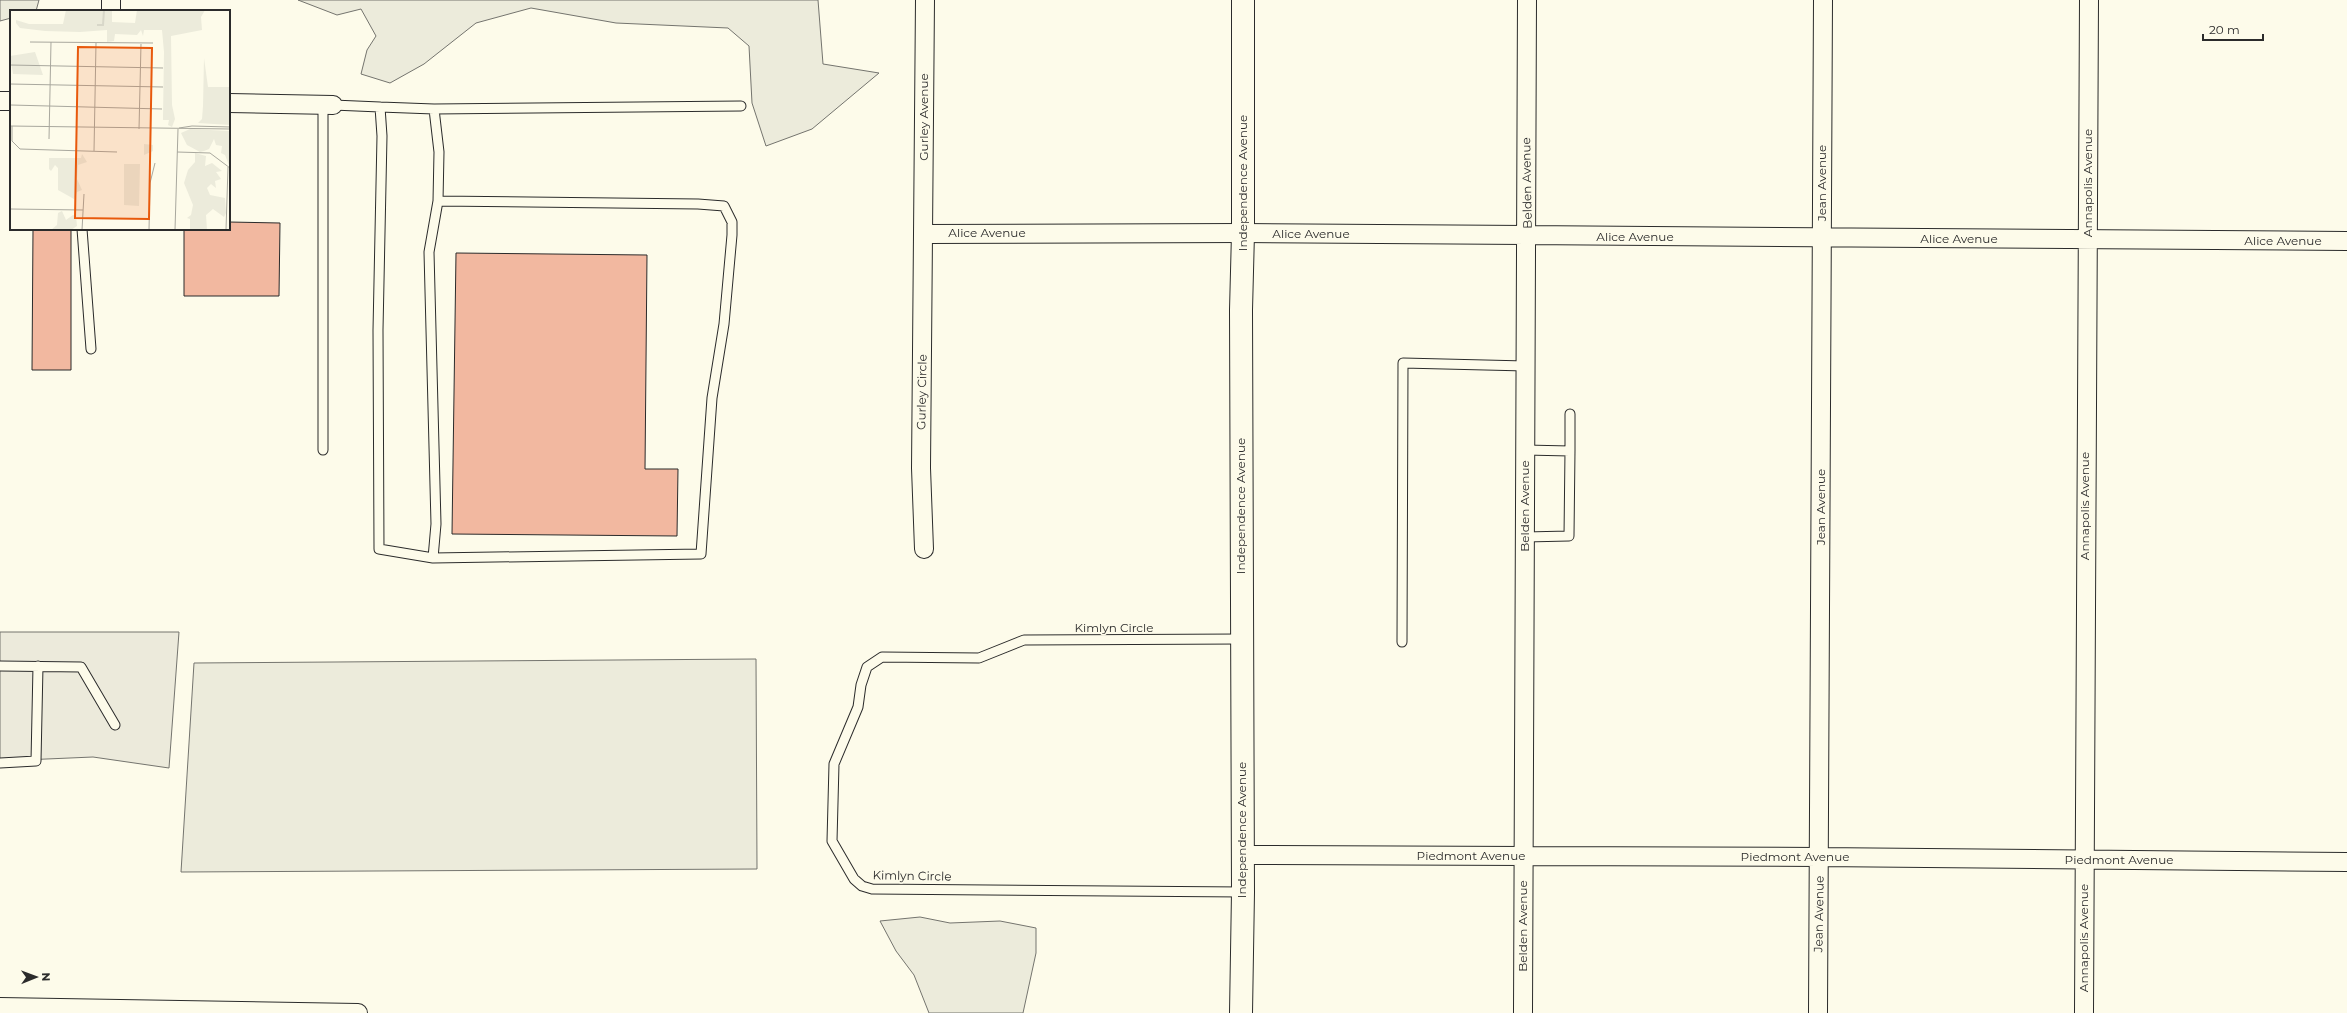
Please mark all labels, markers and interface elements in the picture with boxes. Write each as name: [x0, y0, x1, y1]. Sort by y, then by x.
inset map: [10, 10, 230, 230]
scale bar: [2203, 16, 2263, 42]
text: 20 m: [2209, 22, 2240, 37]
street label: Gurley Avenue: [916, 73, 931, 161]
street label: Independence Avenue: [1235, 115, 1250, 251]
street label: Annapolis Avenue: [2080, 129, 2095, 237]
street label: Belden Avenue: [1518, 137, 1535, 229]
street label: Jean Avenue: [1814, 145, 1829, 222]
street label: Alice Avenue: [948, 225, 1026, 240]
street label: Alice Avenue: [1272, 226, 1350, 241]
street label: Alice Avenue: [1596, 229, 1674, 244]
street label: Alice Avenue: [1920, 231, 1998, 246]
street label: Alice Avenue: [2244, 233, 2322, 248]
street label: Gurley Circle: [913, 354, 930, 430]
street label: Independence Avenue: [1233, 438, 1248, 574]
street label: Annapolis Avenue: [2077, 452, 2092, 560]
street label: Belden Avenue: [1517, 460, 1532, 552]
street label: Jean Avenue: [1813, 469, 1828, 546]
street label: Kimlyn Circle: [1075, 620, 1153, 635]
street label: Independence Avenue: [1234, 762, 1249, 898]
street label: Piedmont Avenue: [1417, 848, 1525, 863]
street label: Piedmont Avenue: [1741, 849, 1849, 864]
street label: Piedmont Avenue: [2065, 852, 2173, 867]
street label: Kimlyn Circle: [872, 867, 952, 884]
street label: Jean Avenue: [1810, 876, 1827, 953]
street label: Belden Avenue: [1515, 880, 1530, 972]
street label: Annapolis Avenue: [2076, 884, 2091, 992]
north arrow: [16, 957, 56, 997]
text: N: [39, 972, 53, 981]

